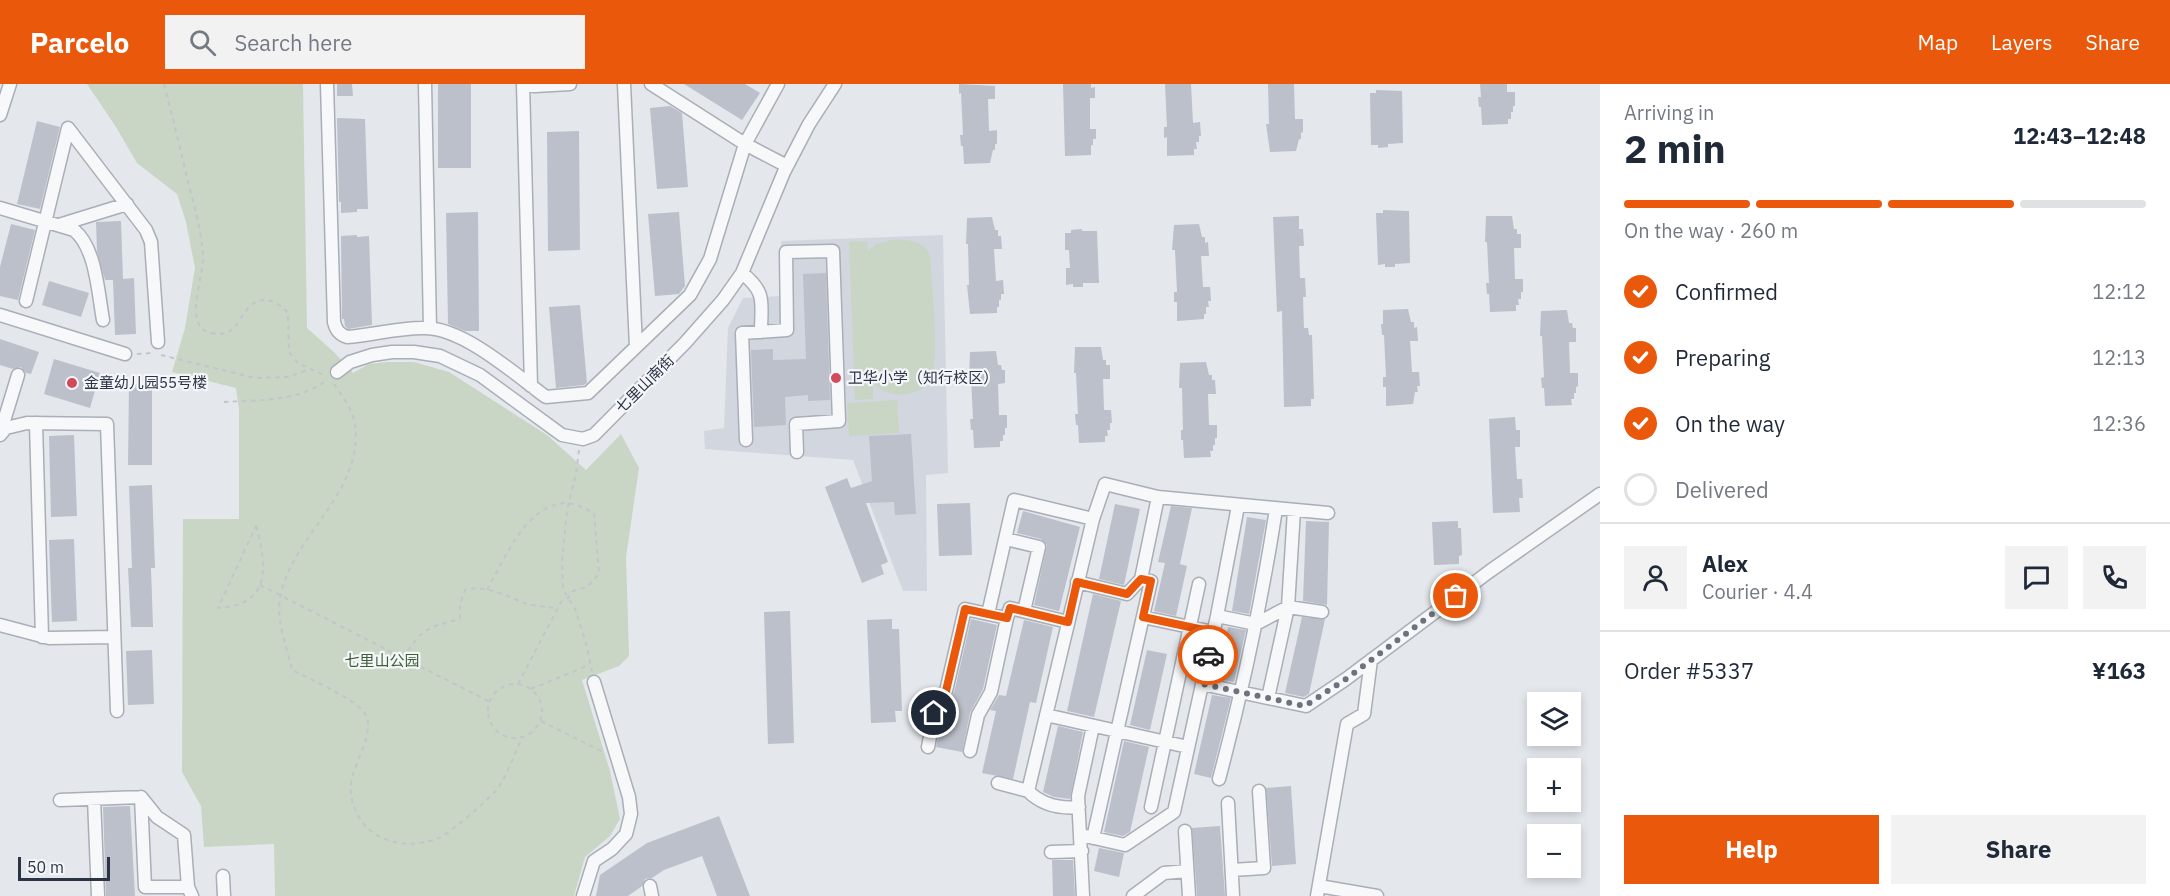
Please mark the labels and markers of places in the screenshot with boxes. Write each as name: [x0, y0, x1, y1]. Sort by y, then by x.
place label: 卫华小学（知行校区）: [848, 368, 998, 387]
marker: 卫华小学（知行校区）: [829, 371, 843, 385]
place label: 金童幼儿园55号楼: [84, 373, 207, 392]
marker: 金童幼儿园55号楼: [65, 376, 79, 390]
pin: [1430, 570, 1481, 621]
pin: [908, 687, 959, 738]

